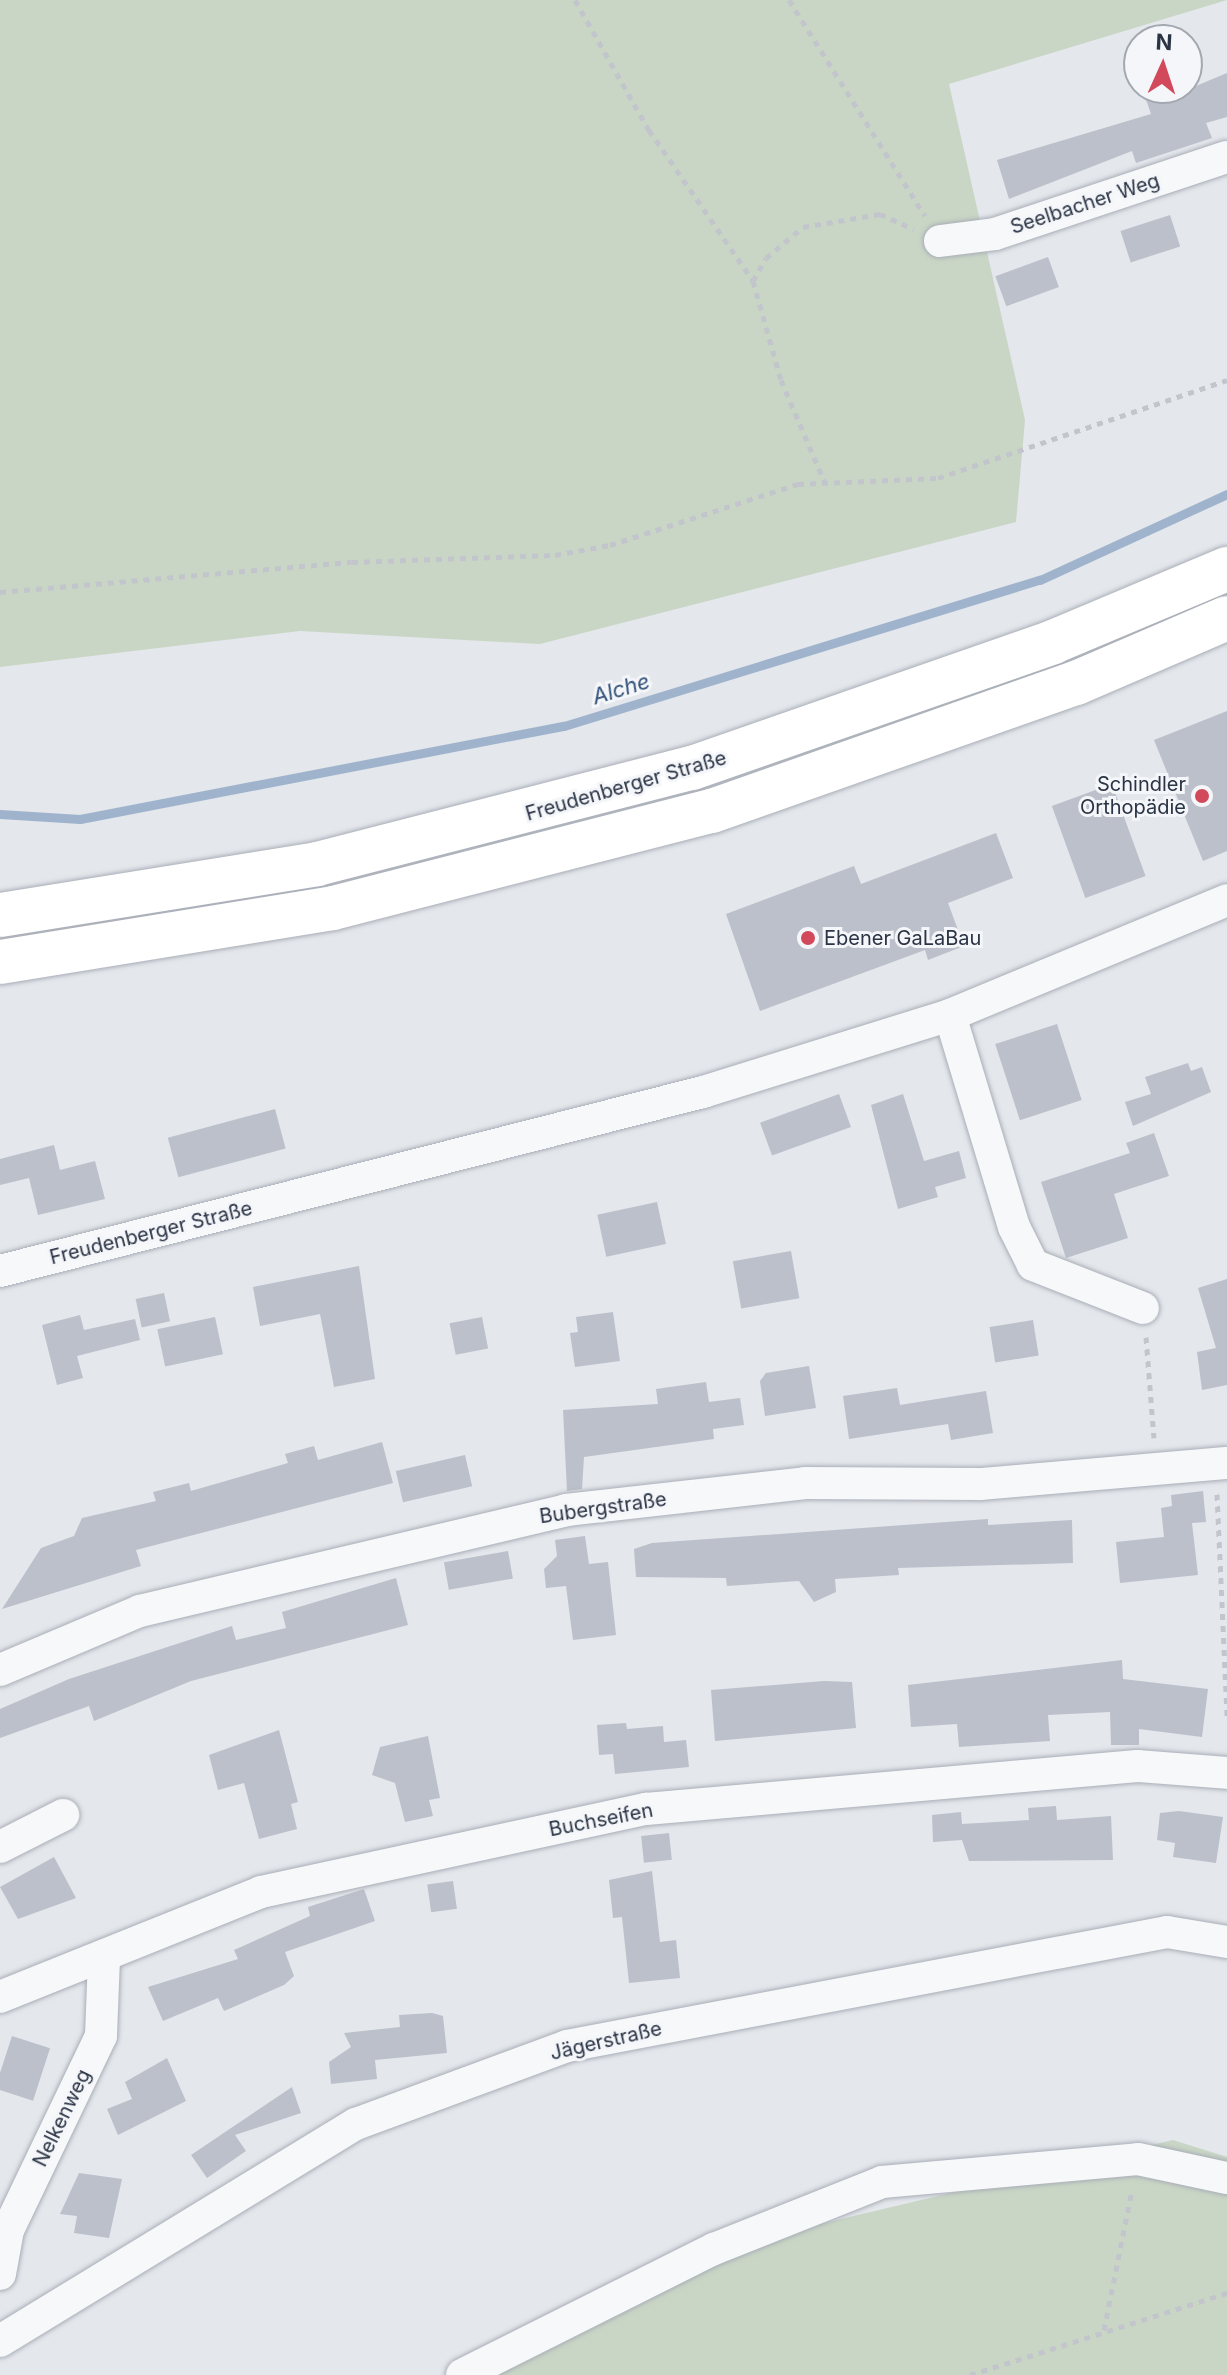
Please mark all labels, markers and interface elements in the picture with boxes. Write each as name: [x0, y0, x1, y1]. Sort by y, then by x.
north arrow: [1123, 24, 1203, 104]
text: N: [1155, 29, 1173, 55]
street label: Seelbacher Weg: [1007, 169, 1163, 239]
water label: Alche: [589, 668, 653, 710]
street label: Freudenberger Straße: [523, 746, 729, 826]
place label: Schindler Orthopädie: [1080, 772, 1186, 819]
marker: Schindler Orthopädie: [1193, 787, 1211, 805]
place label: Ebener GaLaBau: [824, 926, 981, 950]
marker: Ebener GaLaBau: [799, 929, 817, 947]
street label: Freudenberger Straße: [47, 1196, 255, 1270]
street label: Bubergstraße: [538, 1487, 668, 1529]
street label: Buchseifen: [547, 1798, 655, 1842]
street label: Jägerstraße: [548, 2016, 664, 2066]
street label: Nelkenweg: [28, 2065, 96, 2171]

